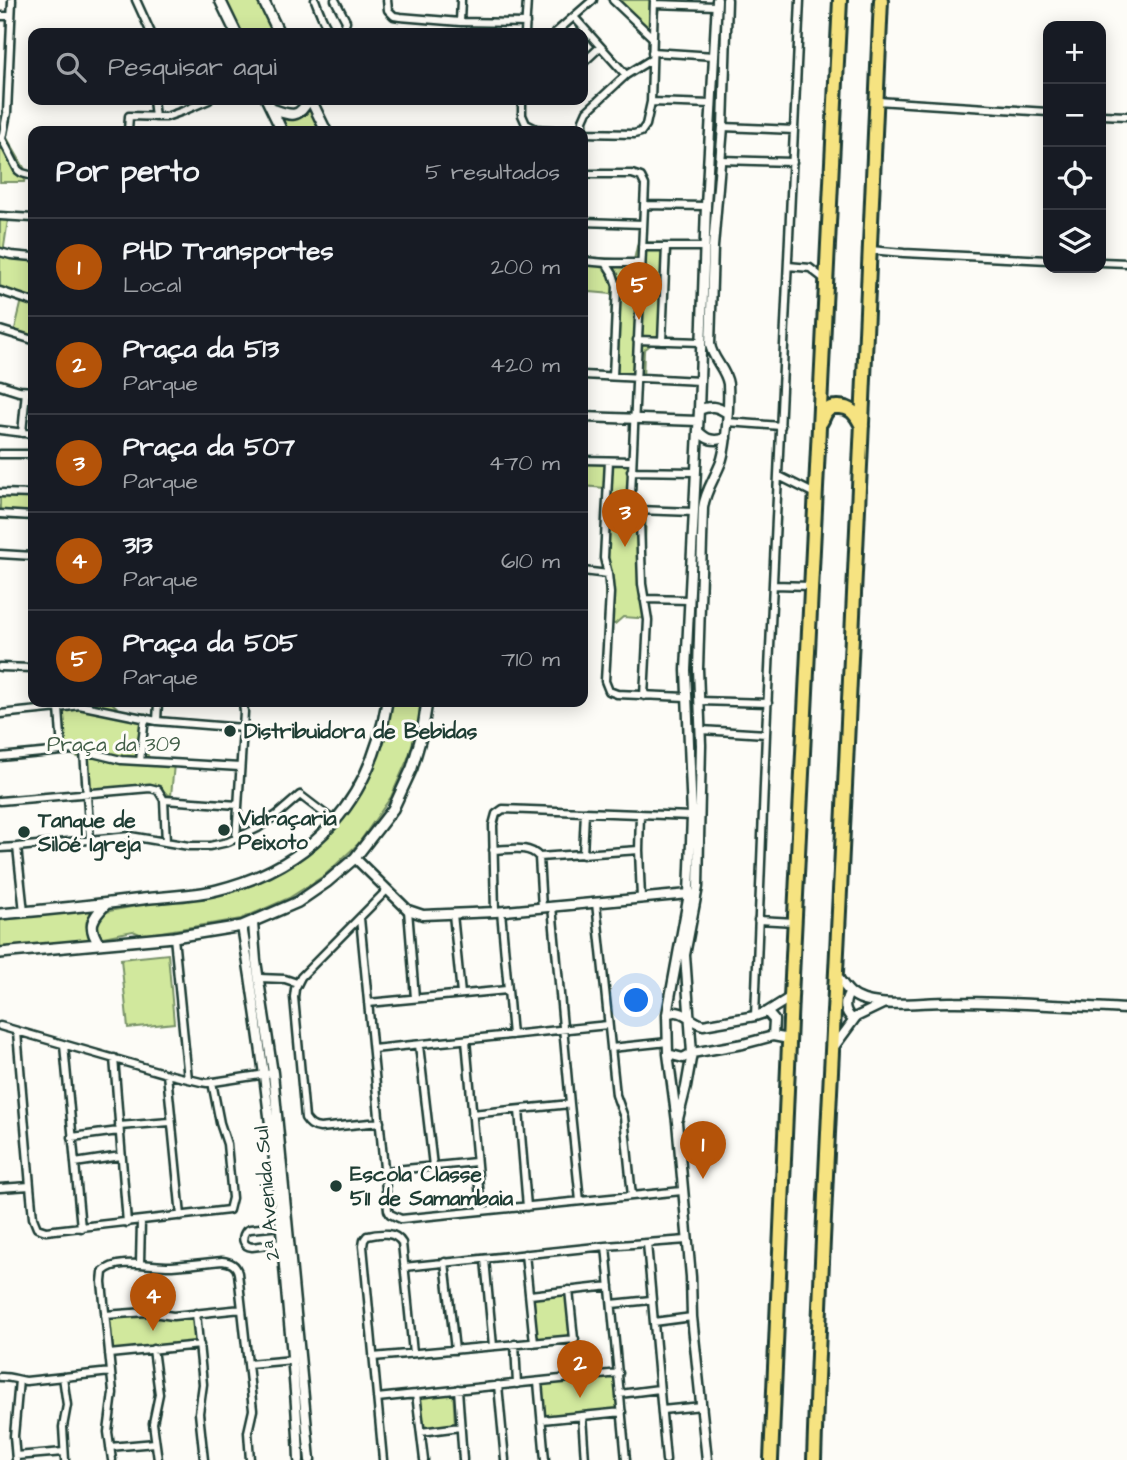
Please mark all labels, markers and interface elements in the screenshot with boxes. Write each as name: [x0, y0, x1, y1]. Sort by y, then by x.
map controls: [1043, 21, 1106, 273]
button: +: [1043, 21, 1106, 84]
search box: [28, 28, 588, 105]
icon: search: [52, 48, 90, 86]
text: Pesquisar aqui: [108, 49, 277, 85]
button: −: [1043, 84, 1106, 147]
button: locate: [1043, 147, 1106, 210]
text: Por perto: [56, 151, 199, 193]
text: 5 resultados: [425, 156, 560, 188]
button: layers: [1043, 210, 1106, 273]
text: PHD Transportes: [123, 233, 334, 269]
text: 1: [78, 251, 80, 283]
text: 200 m: [491, 251, 560, 283]
pin: 5: [616, 262, 662, 320]
text: Local: [123, 269, 182, 301]
text: Praça da 513: [123, 331, 279, 367]
text: 2: [72, 349, 86, 381]
text: 420 m: [490, 349, 560, 381]
text: Parque: [123, 367, 198, 399]
text: Praça da 507: [123, 429, 295, 465]
text: 3: [73, 447, 85, 479]
text: 470 m: [489, 447, 560, 479]
text: Parque: [123, 465, 198, 497]
pin: 3: [602, 489, 648, 547]
text: 313: [123, 527, 153, 563]
text: 4: [71, 545, 87, 577]
text: 610 m: [501, 545, 560, 577]
text: Parque: [123, 563, 198, 595]
text: Praça da 505: [123, 625, 297, 661]
text: 5: [71, 643, 87, 675]
text: 710 m: [501, 643, 560, 675]
text: Parque: [123, 661, 198, 693]
place label: Distribuidora de Bebidas: [244, 717, 478, 746]
marker: Distribuidora de Bebidas: [222, 723, 238, 739]
park label: Praça da 309: [47, 730, 181, 759]
place label: Vidraçaria Peixoto: [237, 804, 337, 857]
place label: Tanque de Siloé Igreja: [37, 806, 141, 861]
marker: Vidraçaria Peixoto: [216, 822, 232, 838]
marker: Tanque de Siloé Igreja: [16, 824, 32, 840]
your location: [619, 983, 653, 1017]
pin: 1: [680, 1121, 726, 1179]
street label: 2ᵃ Avenida Sul: [247, 1125, 287, 1261]
place label: Escola Classe 511 de Samambaia: [350, 1160, 513, 1213]
marker: Escola Classe 511 de Samambaia: [328, 1178, 344, 1194]
pin: 4: [130, 1273, 176, 1331]
pin: 2: [557, 1340, 603, 1398]

